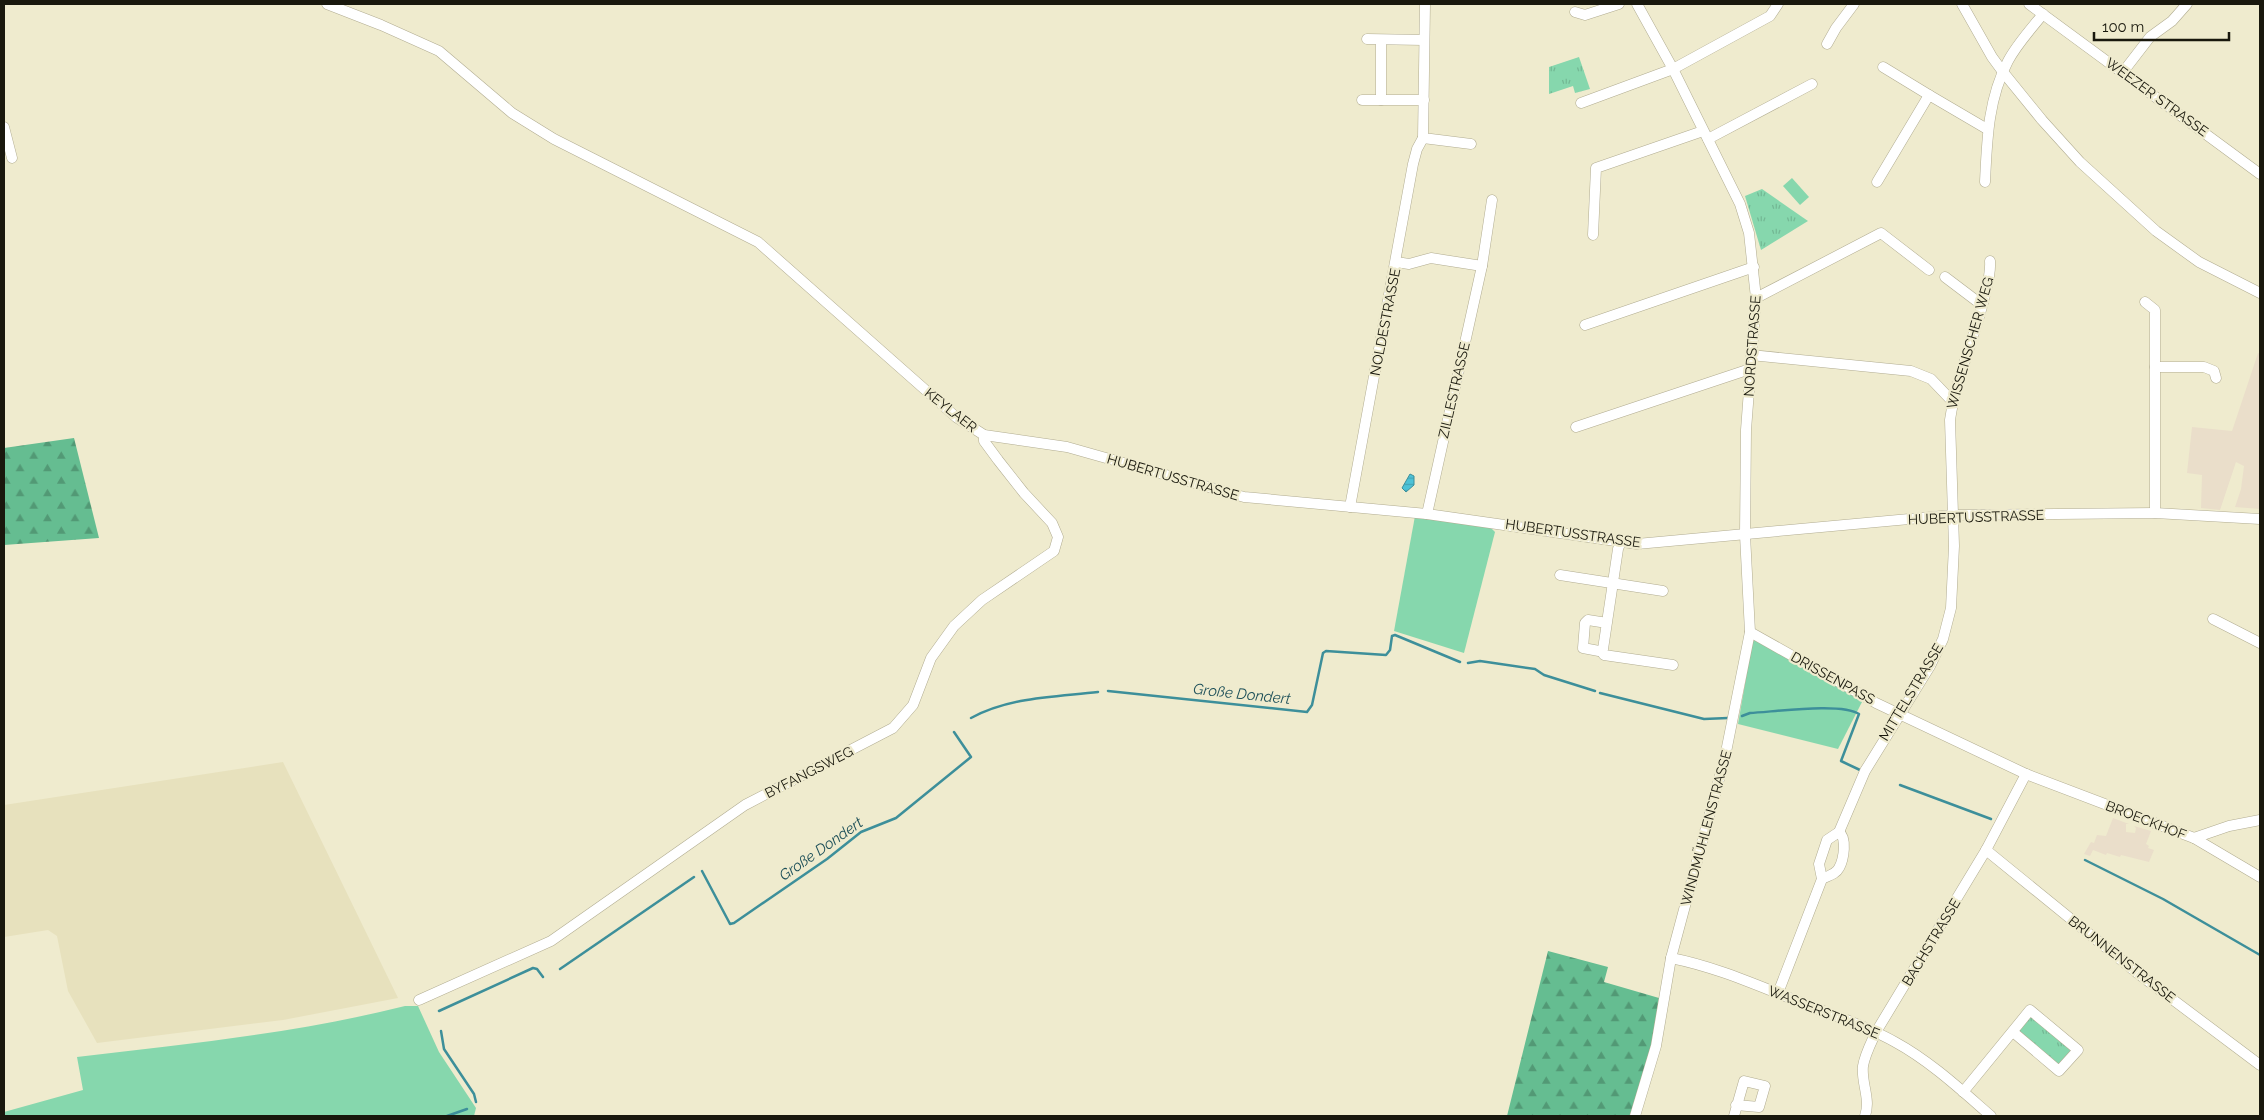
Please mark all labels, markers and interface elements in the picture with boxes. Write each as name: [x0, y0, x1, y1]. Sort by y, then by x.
scale bar: [2094, 10, 2229, 42]
text: 100 m: [2102, 18, 2144, 36]
street label: WEEZER STRASSE: [2103, 54, 2211, 140]
street label: NOLDESTRASSE: [1367, 267, 1403, 377]
street label: WISSENSCHER WEG: [1943, 275, 1997, 411]
street label: NORDSTRASSE: [1740, 295, 1764, 397]
street label: ZILLESTRASSE: [1435, 340, 1473, 440]
street label: KEYLAER: [922, 385, 980, 435]
street label: HUBERTUSSTRASSE: [1105, 451, 1241, 503]
street label: HUBERTUSSTRASSE: [1908, 507, 2044, 527]
street label: HUBERTUSSTRASSE: [1504, 516, 1642, 550]
street label: MITTELSTRASSE: [1876, 641, 1946, 743]
street label: DRISSENPASS: [1788, 648, 1878, 708]
water label: Große Dondert: [1192, 680, 1292, 708]
street label: BYFANGSWEG: [762, 743, 856, 801]
street label: WINDMÜHLENSTRASSE: [1676, 748, 1735, 908]
street label: BROECKHOF: [2103, 797, 2189, 843]
water label: Große Dondert: [776, 813, 866, 884]
street label: BACHSTRASSE: [1899, 895, 1963, 989]
street label: BRUNNENSTRASSE: [2065, 912, 2179, 1006]
street label: WASSERSTRASSE: [1766, 982, 1882, 1042]

